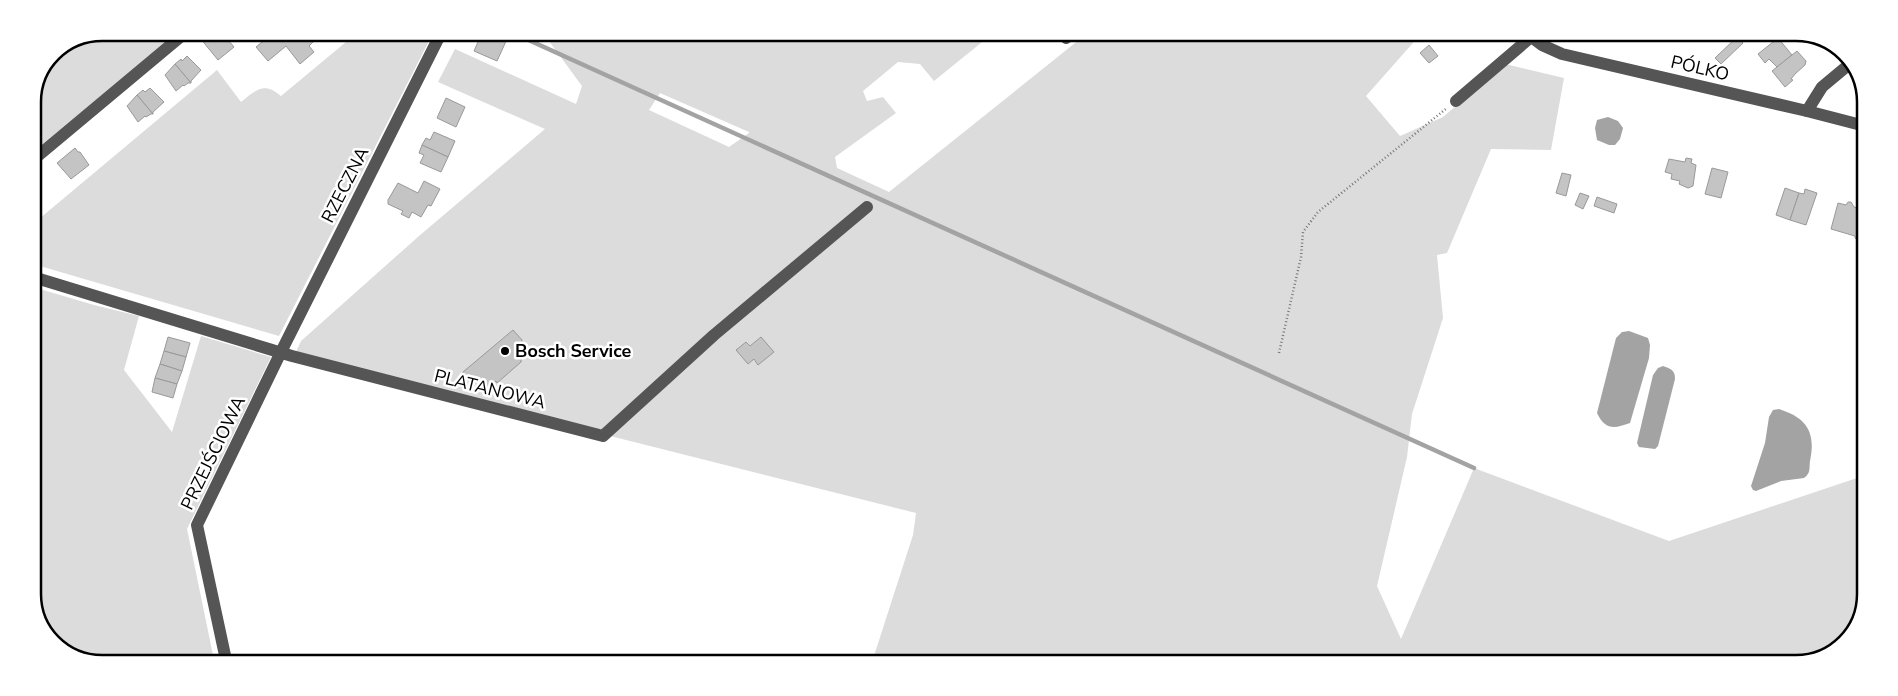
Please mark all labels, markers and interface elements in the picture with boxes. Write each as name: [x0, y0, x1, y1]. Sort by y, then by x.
street label: PÓLKO: [1668, 50, 1732, 86]
street label: RZECZNA: [316, 143, 374, 227]
place label: Bosch Service: [515, 339, 632, 363]
marker: Bosch Service: [499, 345, 511, 357]
street label: PLATANOWA: [432, 364, 548, 414]
street label: PRZEJŚCIOWA: [175, 392, 251, 514]

